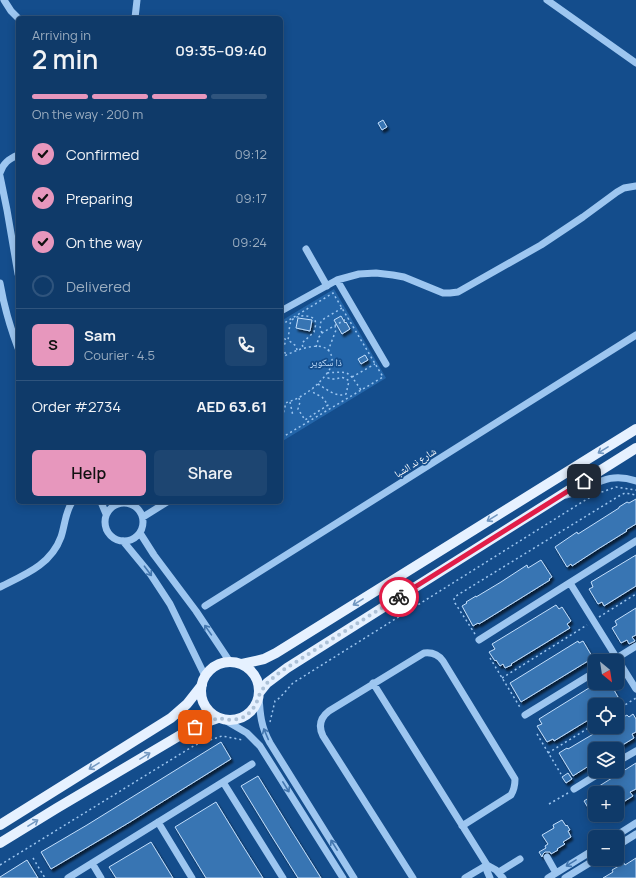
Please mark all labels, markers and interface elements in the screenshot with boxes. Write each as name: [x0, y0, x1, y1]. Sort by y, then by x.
text: Arriving in: [32, 26, 91, 44]
text: 09:35–09:40: [175, 40, 267, 61]
text: 2 min: [32, 41, 98, 77]
text: On the way · 200 m: [32, 105, 143, 123]
icon: check: [32, 143, 54, 165]
text: Confirmed: [66, 144, 139, 165]
text: 09:12: [235, 145, 267, 163]
icon: check: [32, 187, 54, 209]
text: Preparing: [66, 188, 133, 209]
text: 09:17: [236, 189, 267, 207]
icon: check: [32, 231, 54, 253]
text: On the way: [66, 232, 142, 253]
text: 09:24: [232, 233, 267, 251]
text: Delivered: [66, 276, 131, 297]
button: phone: [225, 324, 267, 366]
text: Sam: [84, 325, 116, 346]
text: S: [48, 334, 58, 355]
text: Courier · 4.5: [84, 346, 155, 364]
park label: ذا سكوير: [309, 355, 342, 369]
text: Order #2734: [32, 396, 121, 417]
text: AED 63.61: [196, 396, 267, 417]
street label: شارع ند الشبا: [391, 443, 439, 480]
one-way arrow: [598, 446, 609, 454]
button: Help: [32, 450, 146, 496]
button: Share: [154, 450, 267, 496]
pin: [567, 464, 601, 498]
icon: home: [573, 470, 595, 492]
one-way arrow: [486, 515, 498, 523]
one-way arrow: [144, 566, 152, 577]
courier: [379, 577, 419, 617]
icon: bike: [388, 586, 410, 608]
one-way arrow: [353, 598, 364, 606]
one-way arrow: [204, 624, 212, 635]
north arrow: [588, 654, 624, 690]
map controls: [588, 654, 624, 866]
button: locate: [588, 698, 624, 734]
pin: [178, 710, 212, 744]
icon: bag: [184, 716, 206, 738]
one-way arrow: [261, 729, 269, 741]
button: layers: [588, 742, 624, 778]
one-way arrow: [139, 752, 151, 760]
one-way arrow: [88, 763, 100, 771]
one-way arrow: [282, 781, 291, 792]
button: +: [588, 786, 624, 822]
one-way arrow: [27, 819, 38, 827]
button: −: [588, 830, 624, 866]
one-way arrow: [330, 840, 338, 851]
one-way arrow: [566, 859, 577, 868]

